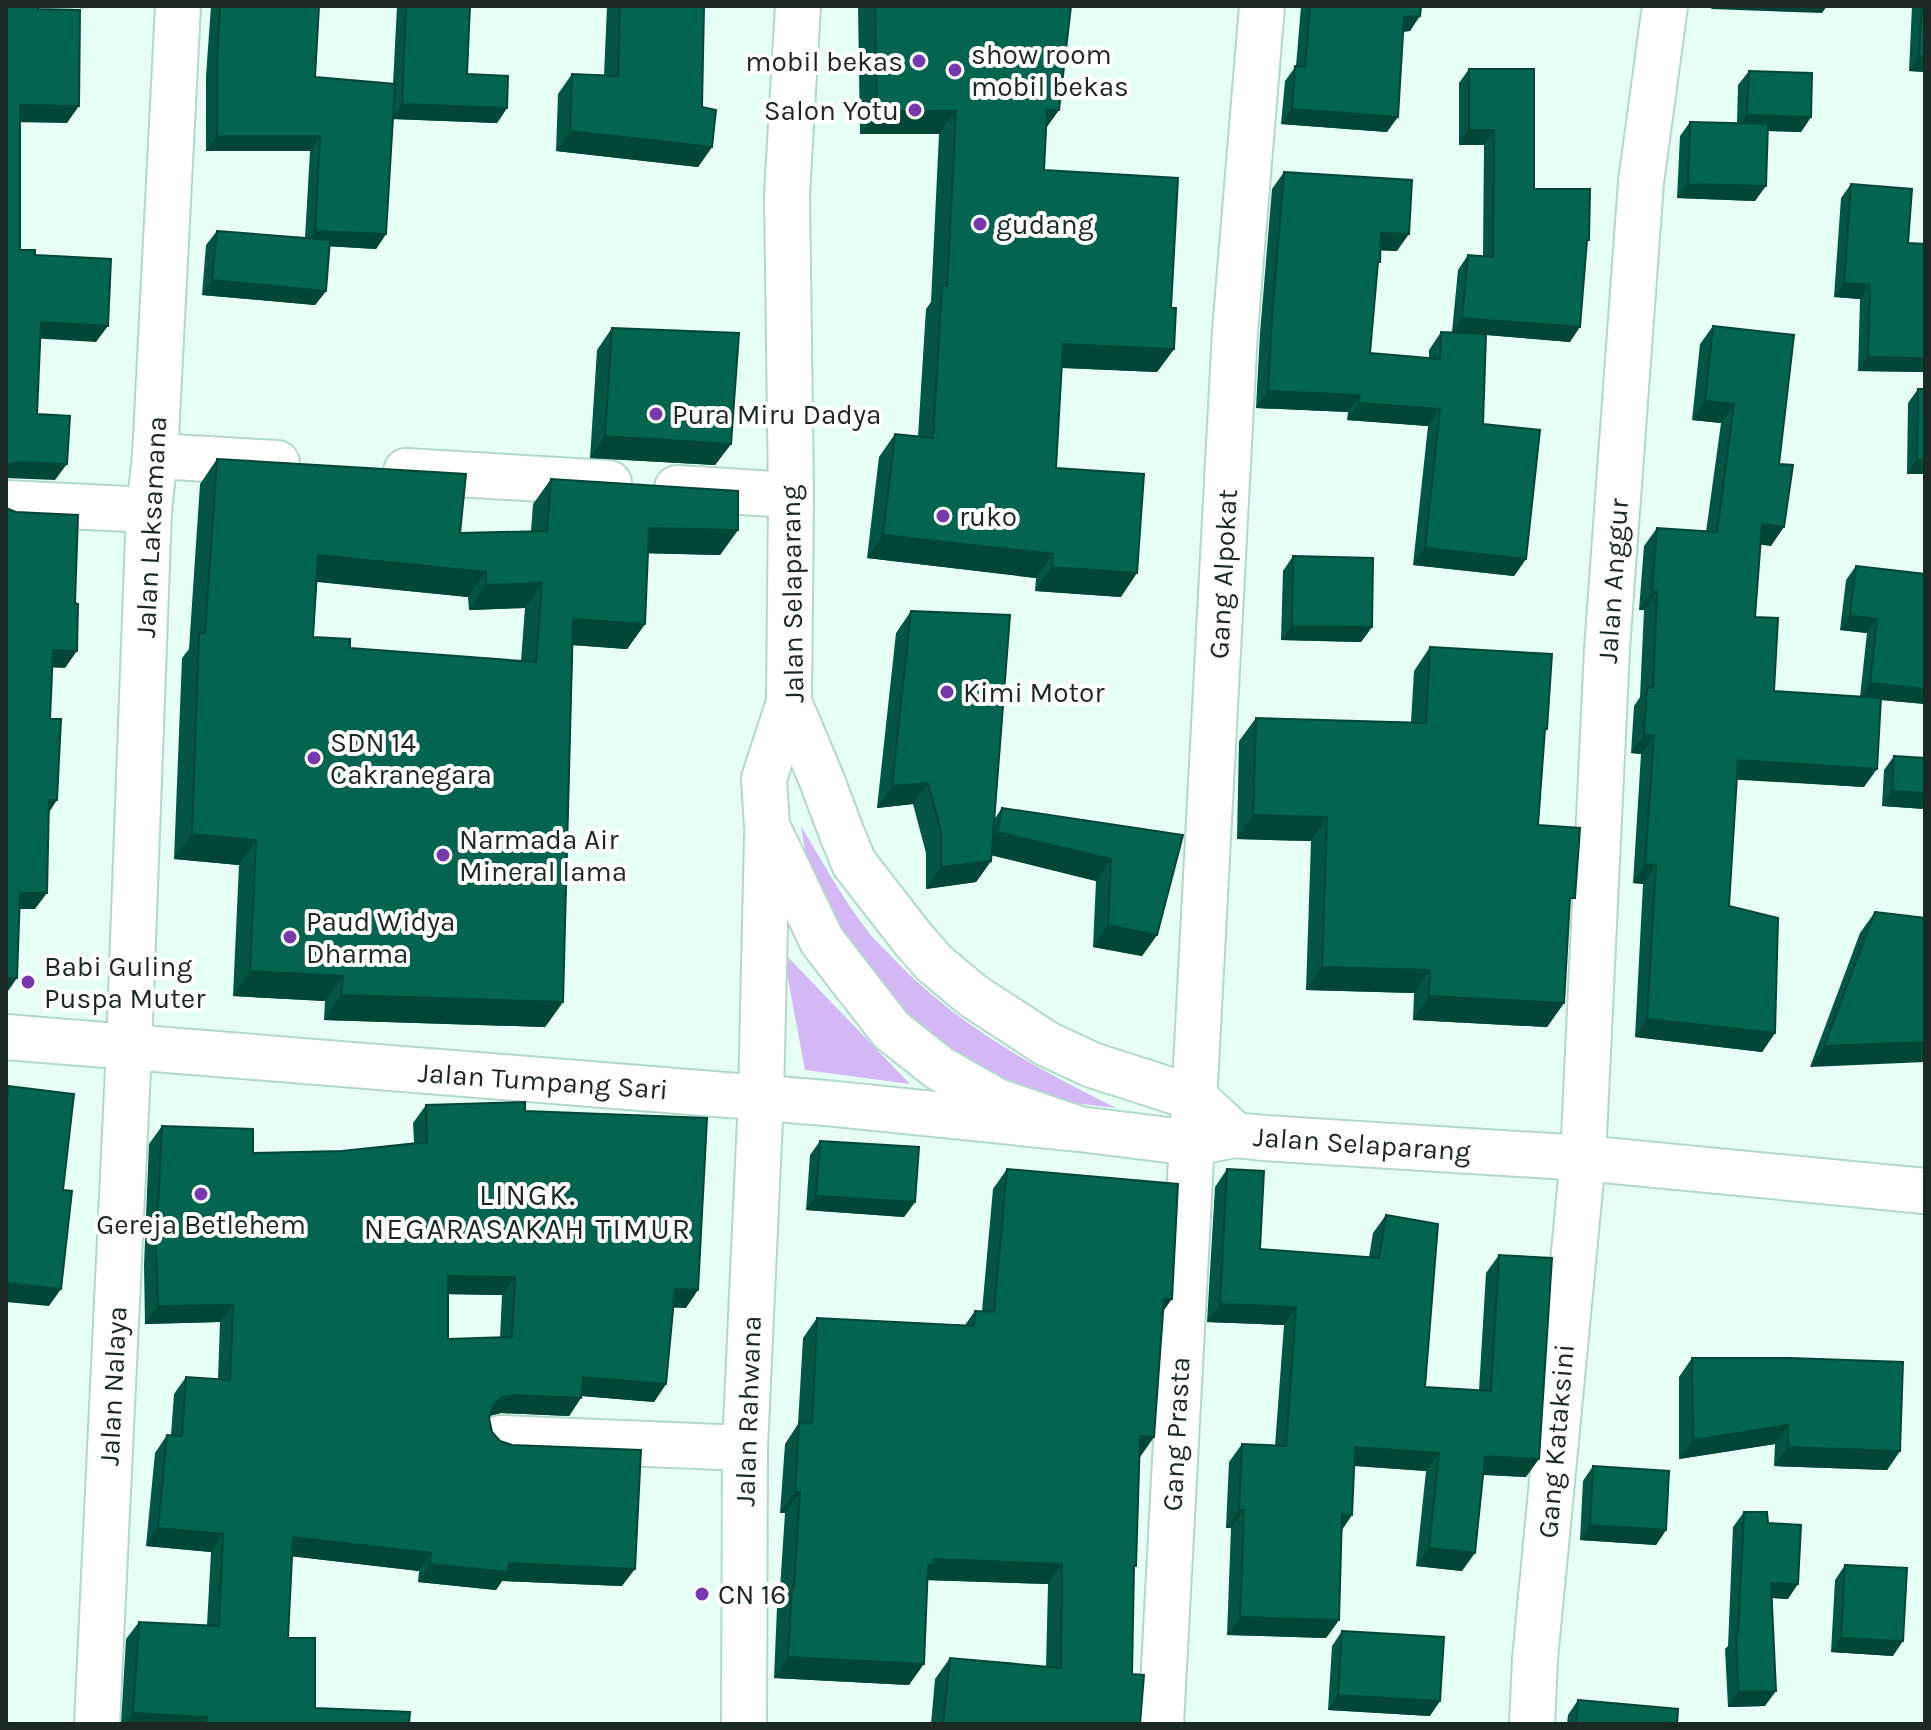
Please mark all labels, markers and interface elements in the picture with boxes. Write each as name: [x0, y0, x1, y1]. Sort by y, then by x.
place label: show room mobil bekas: [971, 38, 1129, 103]
place label: mobil bekas: [745, 45, 903, 78]
marker: mobil bekas: [910, 52, 928, 70]
marker: show room mobil bekas: [946, 61, 964, 79]
place label: Salon Yotu: [764, 94, 899, 127]
marker: Salon Yotu: [906, 101, 924, 119]
place label: gudang: [996, 208, 1094, 241]
marker: gudang: [971, 215, 989, 233]
place label: Pura Miru Dadya: [672, 398, 881, 431]
marker: Pura Miru Dadya: [647, 405, 665, 423]
street label: Jalan Laksamana: [129, 415, 173, 639]
street label: Jalan Selaparang: [774, 484, 810, 703]
street label: Gang Alpokat: [1202, 488, 1244, 660]
street label: Jalan Anggur: [1591, 497, 1635, 665]
place label: ruko: [959, 500, 1017, 533]
marker: ruko: [934, 507, 952, 525]
place label: Kimi Motor: [963, 676, 1105, 709]
marker: Kimi Motor: [938, 683, 956, 701]
place label: SDN 14 Cakranegara: [330, 726, 492, 791]
marker: SDN 14 Cakranegara: [305, 749, 323, 767]
place label: Narmada Air Mineral lama: [459, 823, 627, 888]
marker: Narmada Air Mineral lama: [434, 846, 452, 864]
place label: Paud Widya Dharma: [306, 905, 456, 970]
marker: Paud Widya Dharma: [281, 928, 299, 946]
place label: Babi Guling Puspa Muter: [44, 950, 206, 1015]
marker: Babi Guling Puspa Muter: [19, 973, 37, 991]
street label: Jalan Tumpang Sari: [417, 1056, 669, 1106]
street label: Jalan Selaparang: [1252, 1120, 1472, 1168]
district label: LINGK. NEGARASAKAH TIMUR: [364, 1177, 692, 1247]
marker: Gereja Betlehem: [192, 1185, 210, 1203]
place label: Gereja Betlehem: [96, 1208, 306, 1241]
street label: Jalan Nalaya: [92, 1305, 134, 1467]
street label: Jalan Rahwana: [728, 1315, 768, 1507]
street label: Gang Kataksini: [1531, 1342, 1581, 1540]
street label: Gang Prasta: [1155, 1356, 1197, 1512]
place label: CN 16: [718, 1578, 786, 1611]
marker: CN 16: [693, 1585, 711, 1603]

